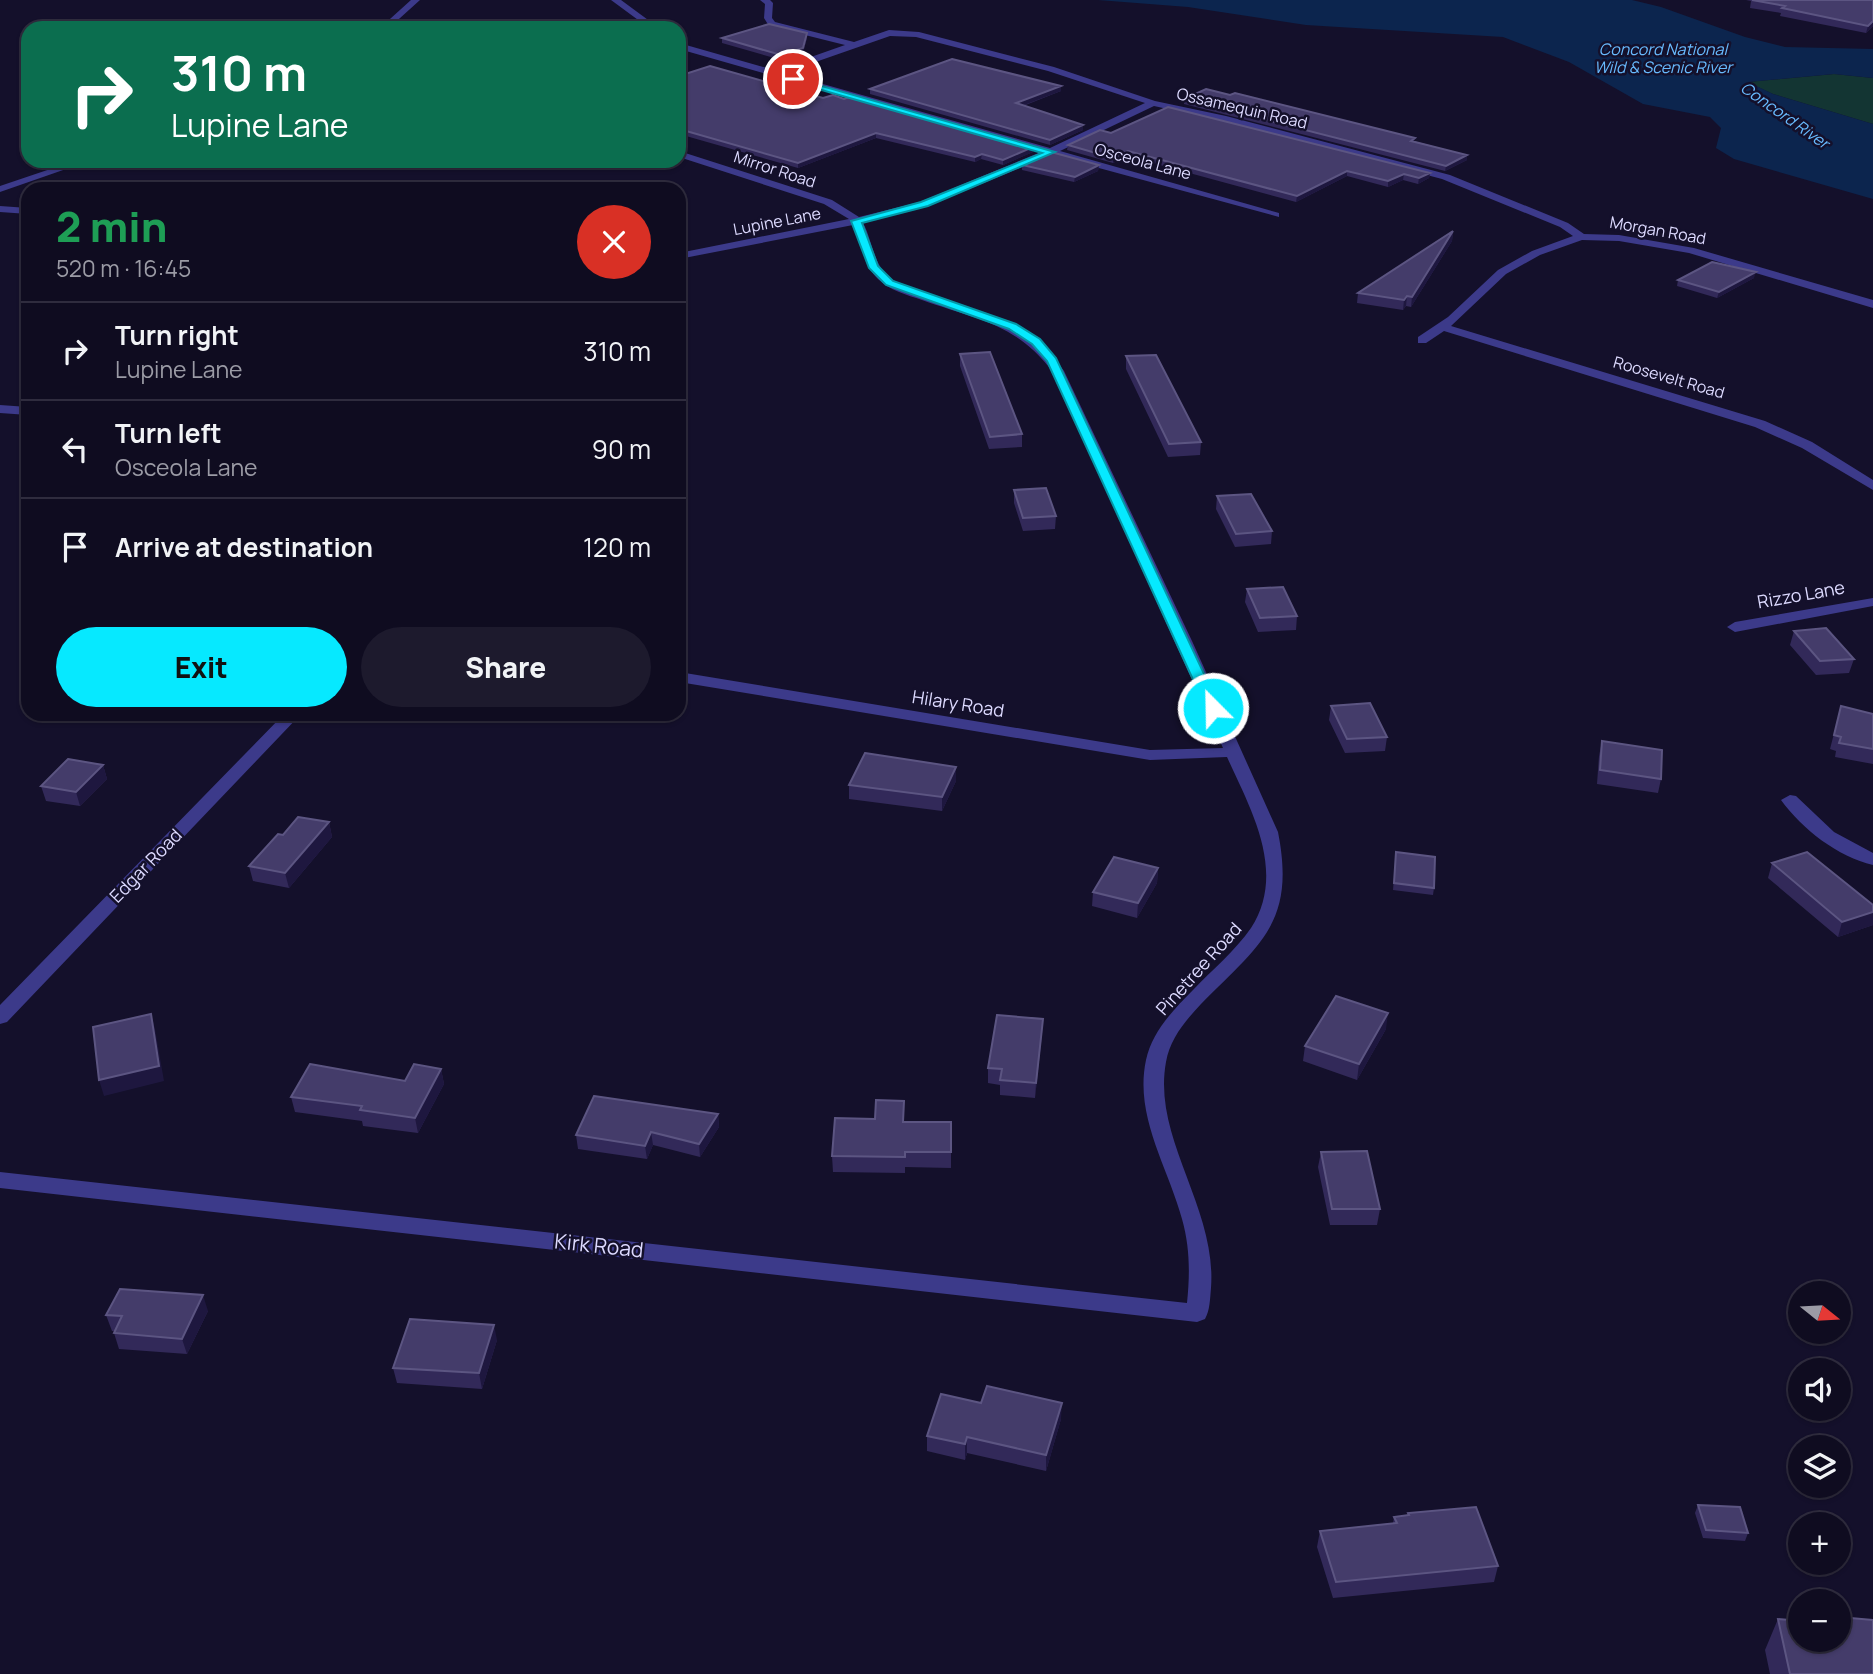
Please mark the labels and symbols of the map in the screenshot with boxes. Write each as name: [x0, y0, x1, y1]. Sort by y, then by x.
water label: Concord National Wild & Scenic River: [1594, 38, 1734, 78]
pin: [763, 49, 823, 109]
water label: Concord River: [1736, 76, 1836, 155]
street label: Ossamequin Road: [1174, 82, 1310, 134]
street label: Osceola Lane: [1092, 138, 1194, 184]
street label: Mirror Road: [731, 145, 819, 193]
street label: Lupine Lane: [731, 202, 823, 240]
street label: Morgan Road: [1608, 211, 1708, 249]
street label: Roosevelt Road: [1611, 351, 1727, 403]
street label: Rizzo Lane: [1755, 575, 1846, 614]
position arrow: [1176, 671, 1250, 745]
street label: Hilary Road: [910, 684, 1006, 722]
street label: Edgar Road: [104, 823, 187, 908]
street label: Pinetree Road: [1150, 917, 1246, 1020]
street label: Kirk Road: [553, 1226, 645, 1264]
north arrow: [1788, 1281, 1852, 1344]

